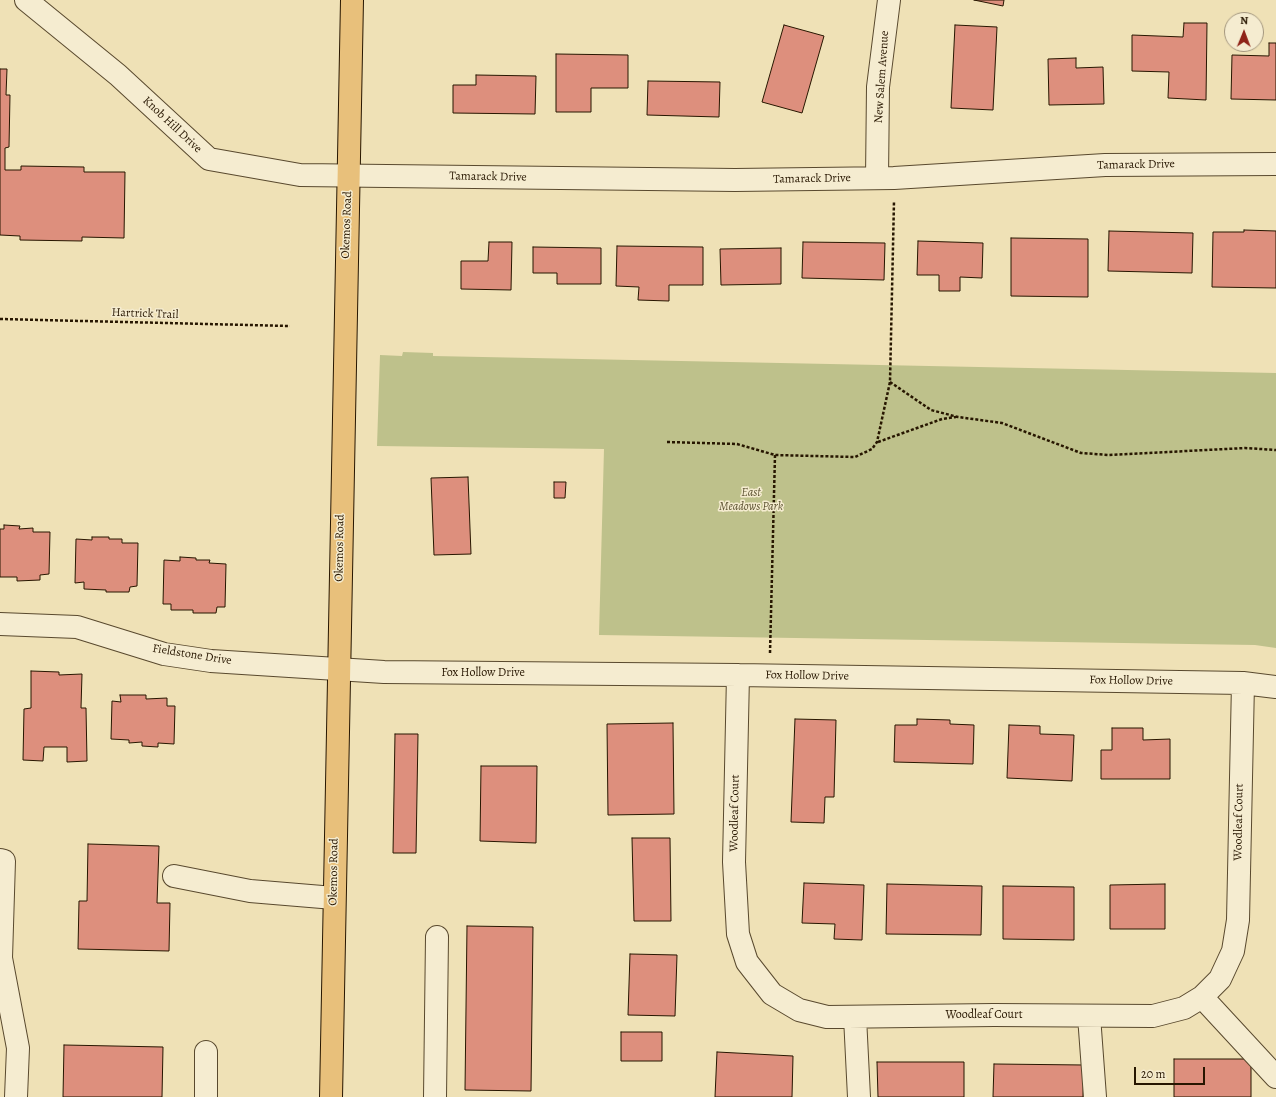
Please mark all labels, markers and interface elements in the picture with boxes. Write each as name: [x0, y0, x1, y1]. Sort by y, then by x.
north arrow: [1224, 12, 1264, 52]
text: N: [1240, 13, 1248, 28]
street label: New Salem Avenue: [872, 30, 892, 124]
street label: Knob Hill Drive: [139, 94, 205, 156]
street label: Tamarack Drive: [1097, 157, 1175, 173]
street label: Tamarack Drive: [449, 169, 527, 185]
street label: Tamarack Drive: [773, 171, 851, 187]
street label: Okemos Road: [339, 191, 355, 259]
street label: Hartrick Trail: [111, 306, 179, 322]
park label: East Meadows Park: [719, 486, 783, 514]
street label: Okemos Road: [332, 514, 348, 582]
street label: Fieldstone Drive: [151, 642, 233, 668]
street label: Fox Hollow Drive: [441, 666, 525, 680]
street label: Fox Hollow Drive: [765, 668, 849, 684]
street label: Fox Hollow Drive: [1089, 673, 1173, 689]
street label: Woodleaf Court: [727, 774, 743, 852]
street label: Woodleaf Court: [1231, 783, 1247, 861]
street label: Okemos Road: [326, 838, 342, 906]
street label: Woodleaf Court: [945, 1008, 1023, 1022]
scale bar: [1136, 1059, 1207, 1085]
text: 20 m: [1141, 1066, 1165, 1082]

